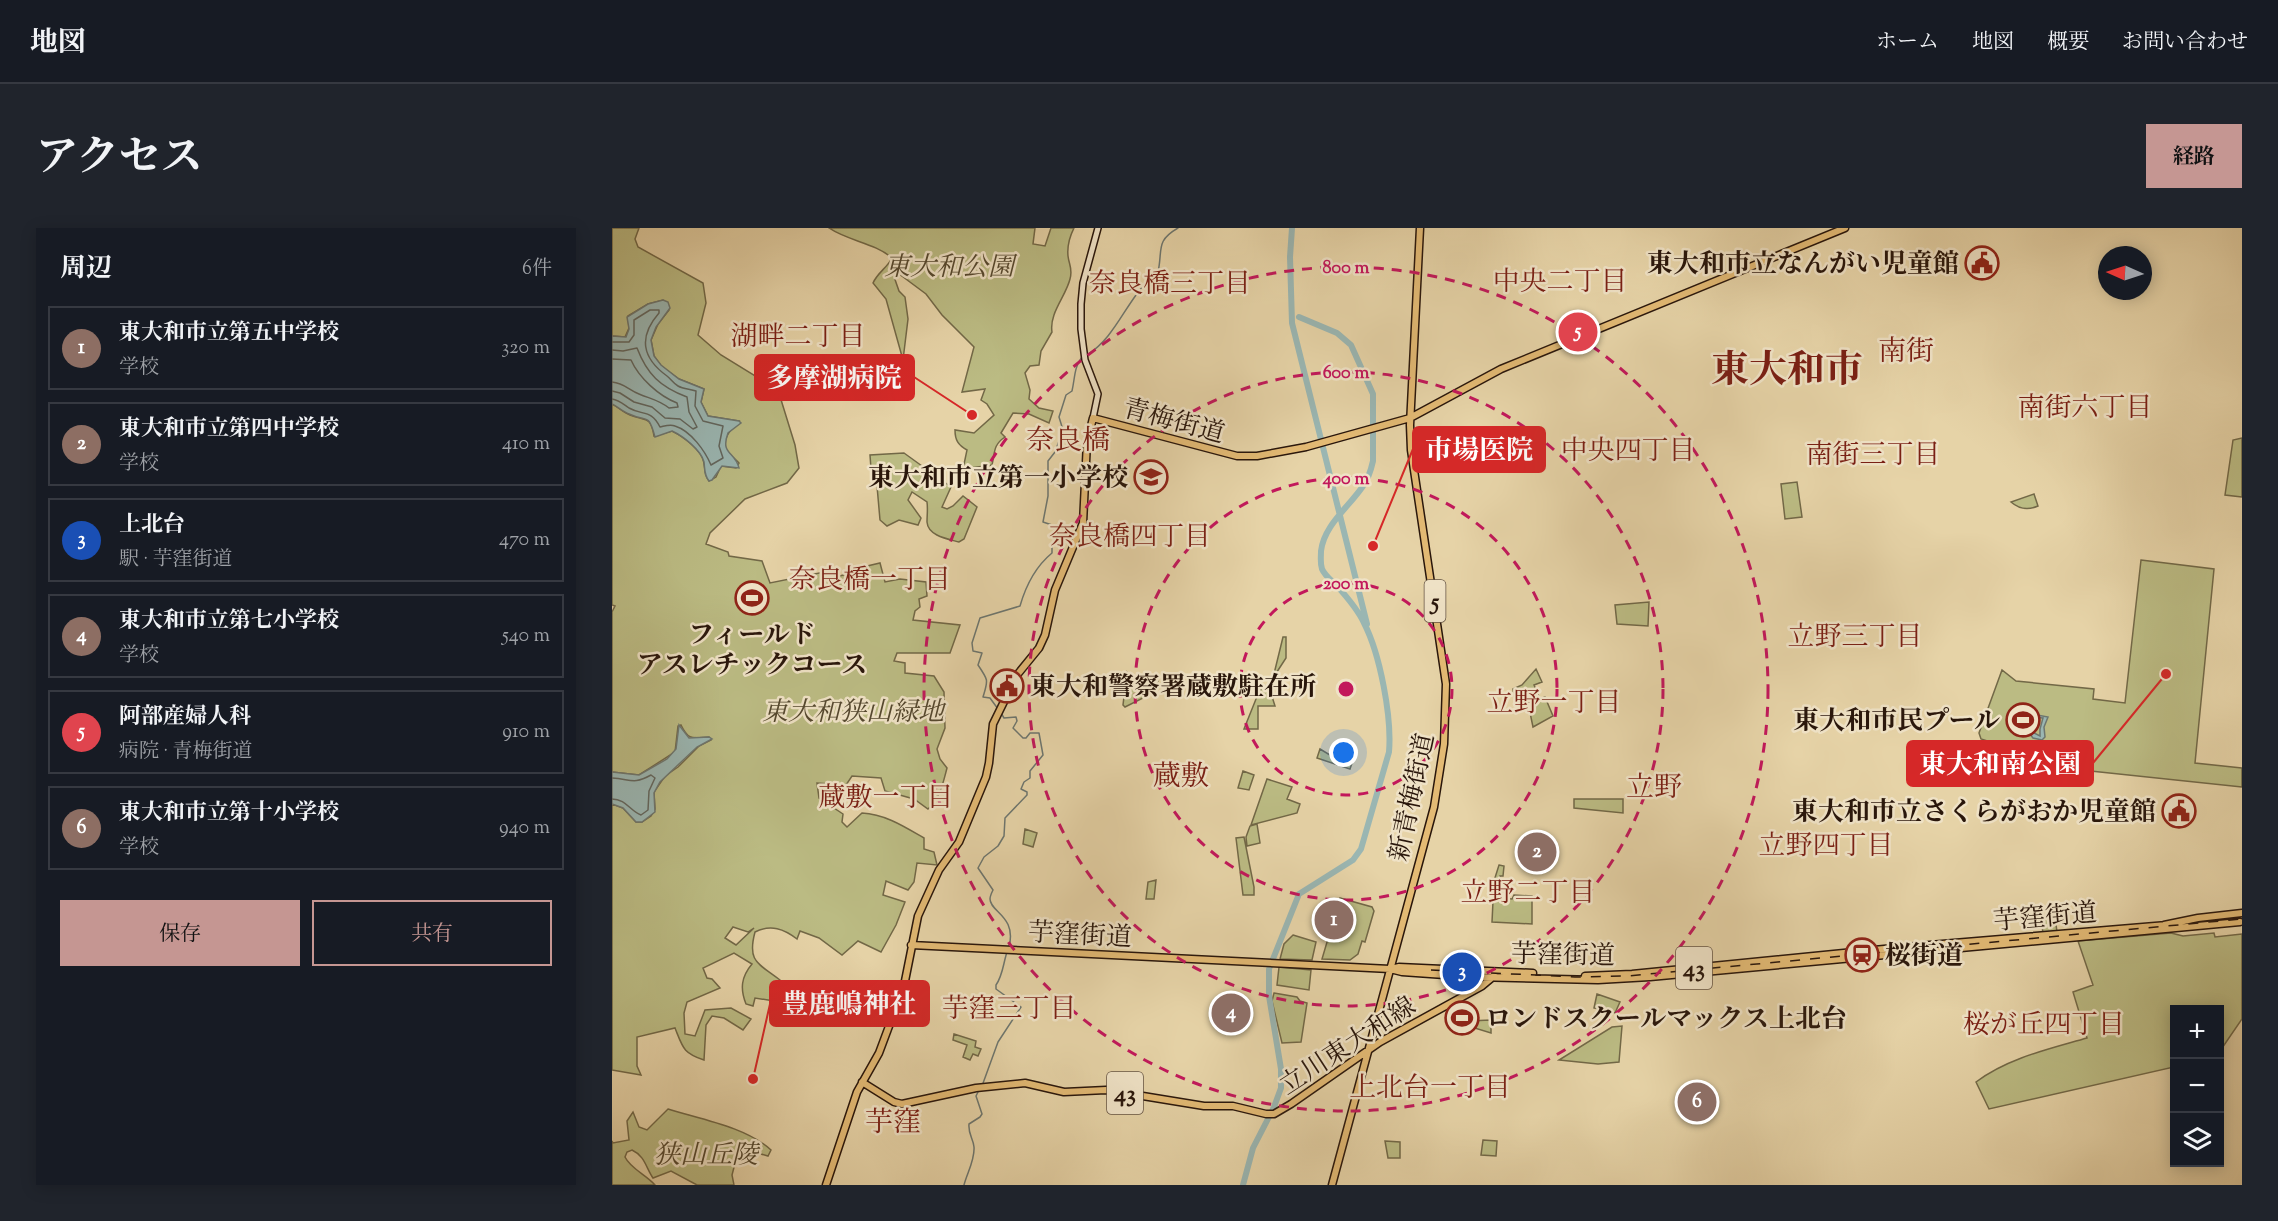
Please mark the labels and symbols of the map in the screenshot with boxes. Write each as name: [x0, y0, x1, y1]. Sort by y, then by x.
public building icon: 東大和市立なんがい児童館: [1964, 245, 2000, 281]
north arrow: [2098, 246, 2152, 300]
place label: 東大和市立なんがい児童館: [1647, 247, 1959, 284]
park label: 東大和公園: [884, 250, 1018, 287]
text: 800 m: [1323, 256, 1369, 282]
district label: 中央二丁目: [1493, 264, 1628, 303]
district label: 奈良橋三丁目: [1089, 266, 1251, 305]
pin: 5: [1558, 310, 1598, 354]
district label: 湖畔二丁目: [731, 319, 866, 358]
district label: 南街: [1878, 333, 1934, 373]
district label: 東大和市: [1711, 346, 1863, 400]
callout: 多摩湖病院: [755, 355, 914, 400]
text: 多摩湖病院: [767, 361, 902, 400]
text: 600 m: [1323, 361, 1369, 387]
district label: 南街六丁目: [2018, 390, 2153, 429]
street label: 青梅街道: [1118, 391, 1228, 454]
district label: 奈良橋: [1026, 422, 1110, 462]
callout: 市場医院: [1413, 427, 1545, 472]
text: 市場医院: [1425, 433, 1533, 472]
district label: 中央四丁目: [1561, 433, 1696, 472]
district label: 南街三丁目: [1806, 437, 1941, 476]
school or university icon: 東大和市立第一小学校: [1133, 459, 1169, 495]
place label: 東大和市立第一小学校: [868, 461, 1128, 498]
text: 400 m: [1322, 467, 1369, 493]
district label: 奈良橋四丁目: [1049, 519, 1211, 558]
district label: 奈良橋一丁目: [789, 562, 951, 601]
text: 200 m: [1323, 572, 1369, 598]
sports icon: フィールド アスレチックコース: [734, 580, 770, 616]
road number: 5: [1424, 580, 1446, 622]
place label: フィールド アスレチックコース: [637, 618, 867, 685]
district label: 立野三丁目: [1788, 619, 1923, 658]
public building icon: 東大和警察署蔵敷駐在所: [989, 668, 1025, 704]
place label: 東大和警察署蔵敷駐在所: [1030, 670, 1316, 707]
centre of rings: [1336, 679, 1356, 699]
district label: 立野一丁目: [1487, 685, 1622, 724]
park label: 東大和狭山緑地: [762, 695, 947, 732]
sports icon: 東大和市民プール: [2005, 702, 2041, 738]
place label: 東大和市民プール: [1793, 704, 2000, 741]
street label: 新青梅街道: [1382, 730, 1445, 865]
your location: [1329, 738, 1358, 767]
callout: 東大和南公園: [1907, 741, 2093, 786]
text: 東大和南公園: [1919, 747, 2081, 786]
district label: 蔵敷: [1153, 758, 1209, 798]
district label: 立野: [1626, 769, 1682, 809]
district label: 蔵敷一丁目: [819, 780, 954, 819]
public building icon: 東大和市立さくらがおか児童館: [2161, 793, 2197, 829]
place label: 東大和市立さくらがおか児童館: [1792, 795, 2156, 832]
district label: 立野四丁目: [1759, 828, 1894, 867]
pin: 2: [1518, 830, 1556, 874]
district label: 立野二丁目: [1461, 875, 1596, 914]
street label: 芋窪街道: [1992, 896, 2099, 941]
pin: 1: [1314, 898, 1354, 942]
street label: 芋窪街道: [1027, 915, 1133, 958]
street label: 芋窪街道: [1511, 937, 1615, 976]
station icon: 桜街道: [1844, 937, 1880, 973]
place label: 桜街道: [1885, 939, 1963, 976]
road number: 43: [1676, 947, 1712, 989]
pin: 3: [1442, 950, 1482, 994]
callout: 豊鹿嶋神社: [770, 981, 929, 1026]
text: 豊鹿嶋神社: [782, 987, 917, 1026]
street label: 立川東大和線: [1273, 989, 1424, 1105]
pin: 4: [1212, 990, 1250, 1036]
district label: 芋窪三丁目: [942, 991, 1077, 1030]
sports icon: ロンドスクールマックス上北台: [1444, 1000, 1480, 1036]
place label: ロンドスクールマックス上北台: [1485, 1002, 1847, 1039]
district label: 桜が丘四丁目: [1963, 1007, 2125, 1046]
district label: 上北台一丁目: [1349, 1070, 1511, 1109]
road number: 43: [1107, 1072, 1143, 1114]
pin: 6: [1678, 1080, 1716, 1124]
district label: 芋窪: [865, 1104, 921, 1144]
park label: 狭山丘陵: [654, 1138, 761, 1175]

